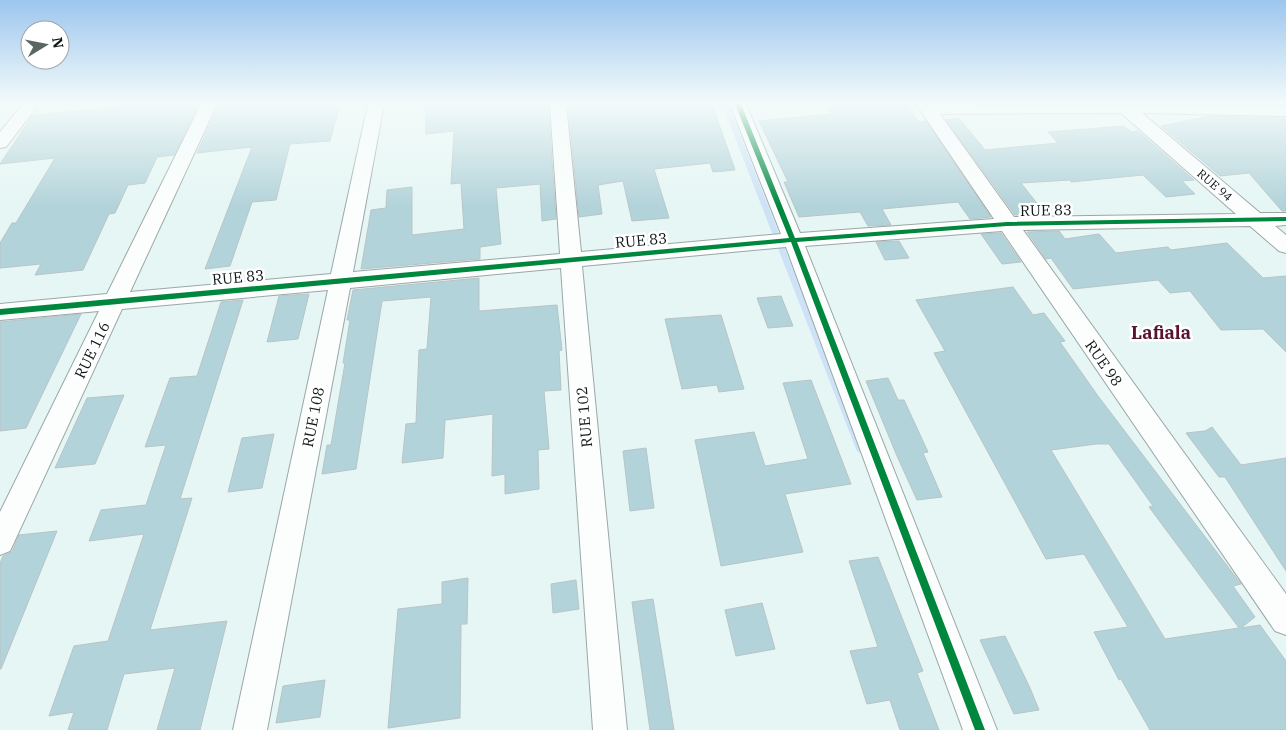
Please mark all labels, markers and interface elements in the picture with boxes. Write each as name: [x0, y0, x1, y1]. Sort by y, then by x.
north arrow: [20, 20, 70, 70]
text: N: [48, 36, 68, 50]
street label: RUE 94: [1194, 166, 1236, 204]
street label: RUE 83: [1020, 200, 1072, 220]
street label: RUE 83: [614, 228, 668, 252]
street label: RUE 83: [211, 265, 265, 289]
street label: RUE 116: [70, 318, 114, 382]
district label: Lafiala: [1131, 321, 1191, 344]
street label: RUE 98: [1081, 336, 1127, 390]
street label: RUE 108: [298, 385, 328, 449]
street label: RUE 102: [572, 386, 596, 448]

